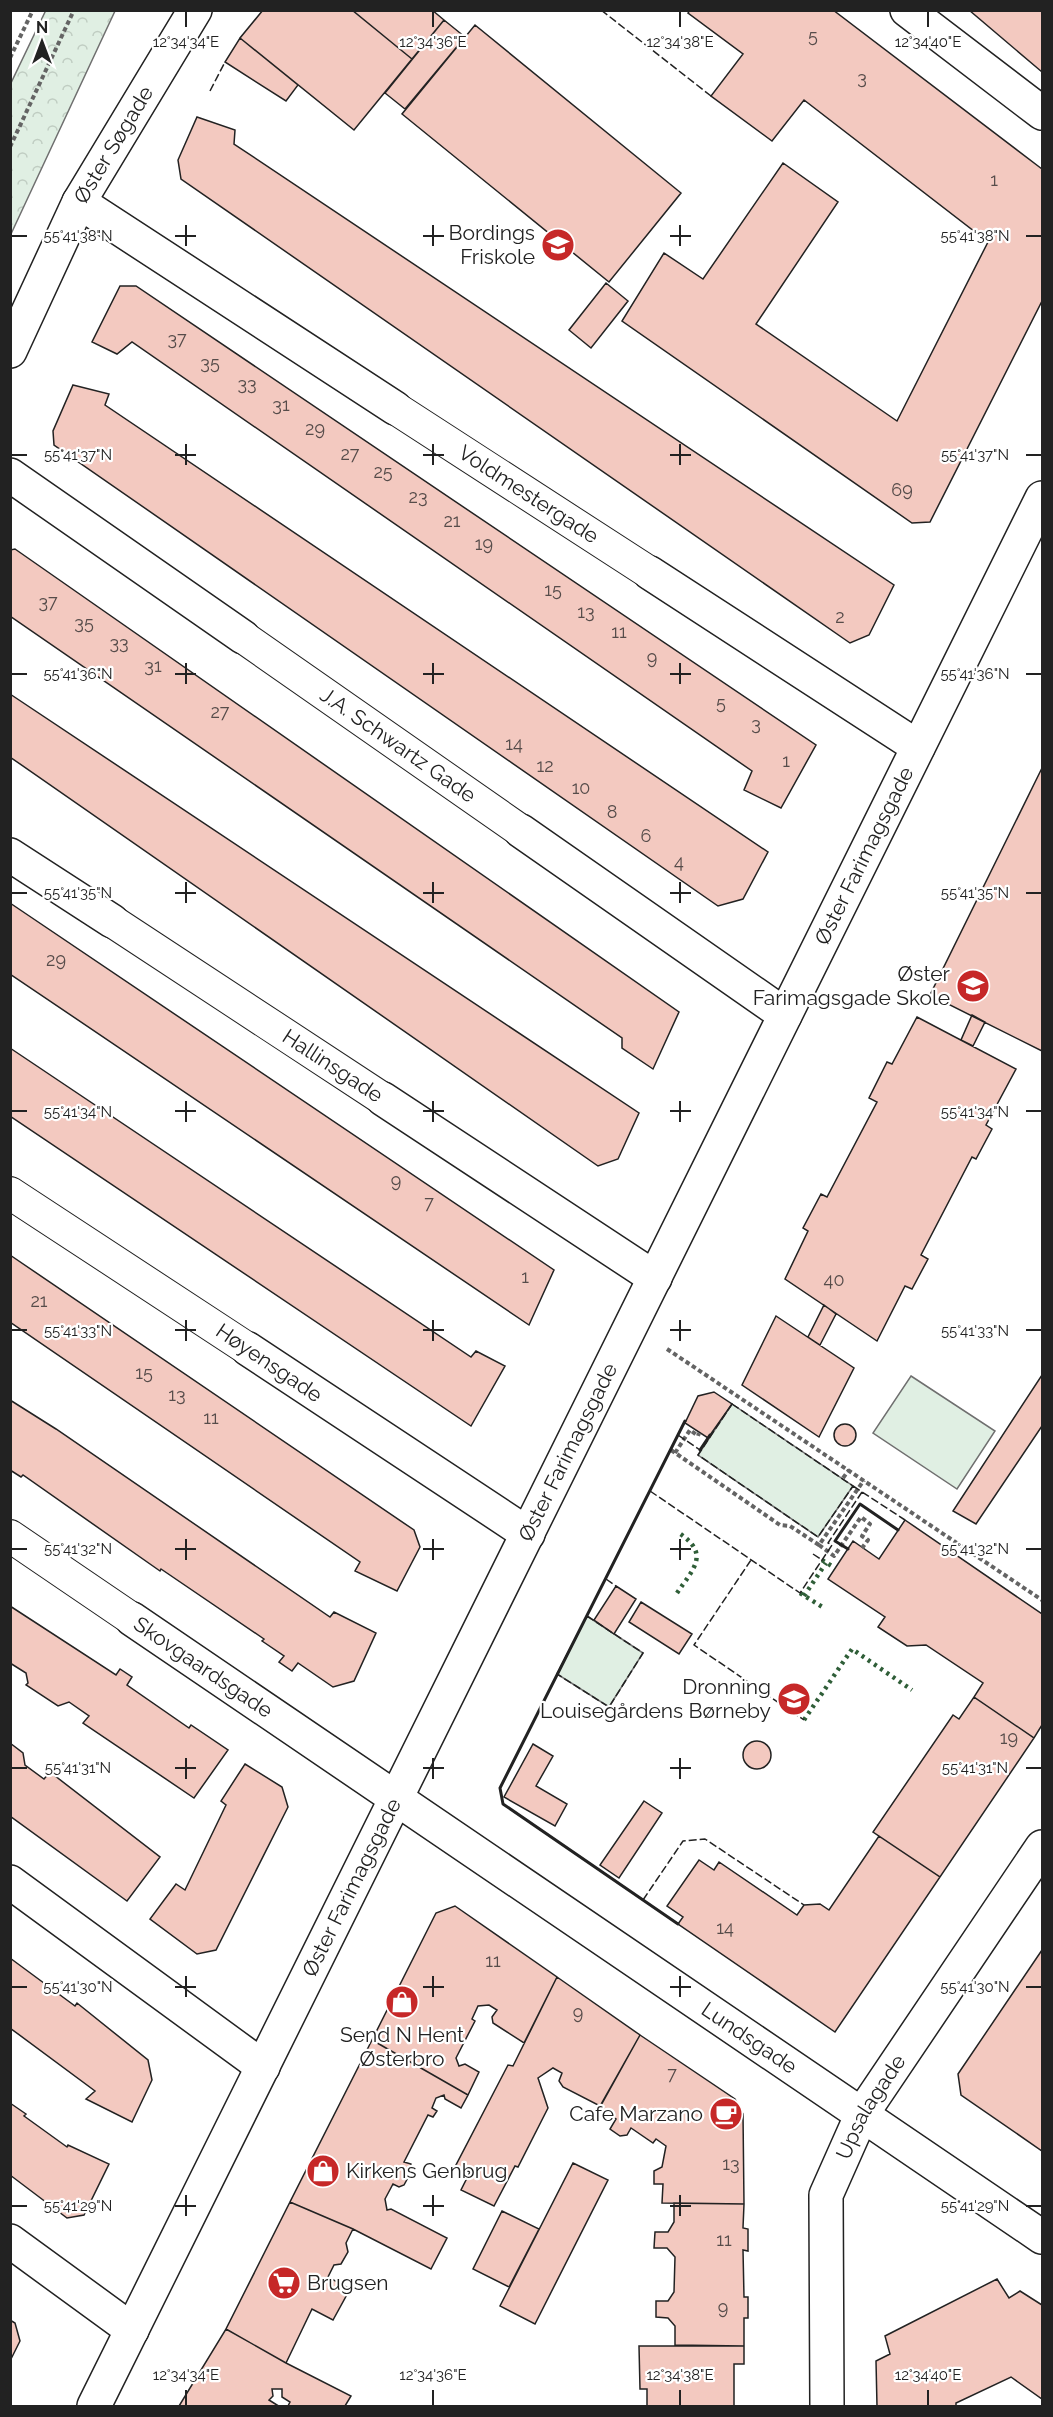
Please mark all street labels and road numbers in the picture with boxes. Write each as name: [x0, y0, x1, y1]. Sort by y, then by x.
street label: Øster Søgade: [68, 81, 158, 208]
street label: Voldmestergade: [454, 439, 604, 548]
street label: J.A. Schwartz Gade: [316, 682, 481, 808]
street label: Øster Farimagsgade: [809, 762, 918, 949]
street label: Hallinsgade: [278, 1023, 388, 1108]
street label: Høyensgade: [211, 1318, 327, 1407]
street label: Øster Farimagsgade: [513, 1359, 622, 1545]
street label: Skovgaardsgade: [129, 1611, 278, 1723]
street label: Øster Farimagsgade: [296, 1794, 406, 1980]
street label: Lundsgade: [697, 1996, 802, 2079]
street label: Upsalagade: [831, 2050, 911, 2163]

